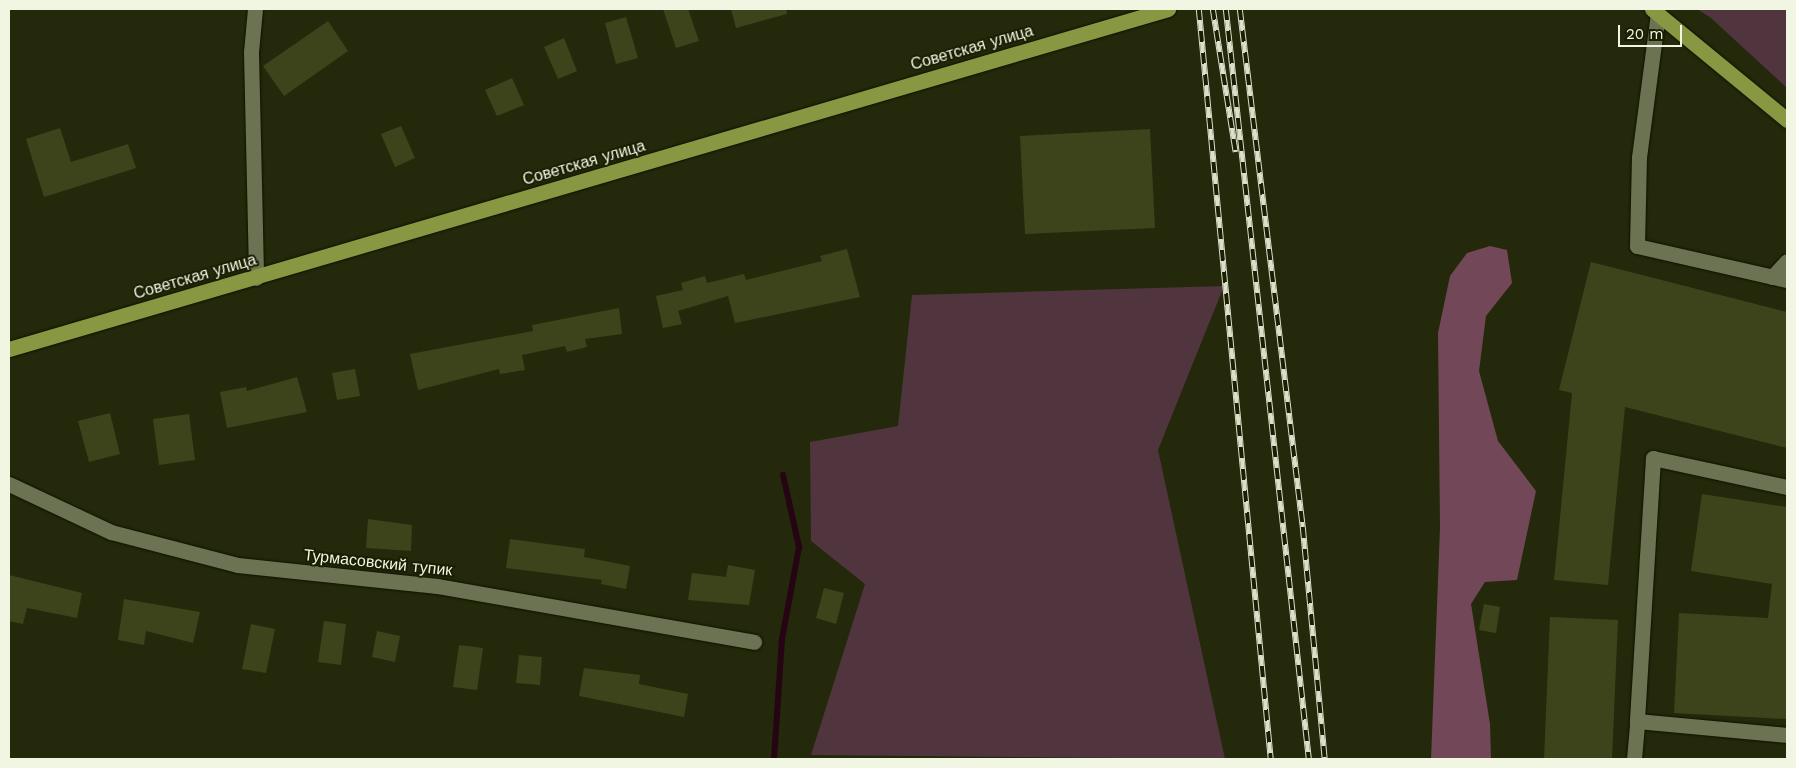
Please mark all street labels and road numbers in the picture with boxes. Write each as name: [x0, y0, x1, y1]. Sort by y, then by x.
street label: Советская улица: [908, 21, 1036, 75]
street label: Советская улица: [520, 136, 648, 190]
street label: Советская улица: [131, 250, 259, 304]
street label: Турмасовский тупик: [303, 546, 453, 580]

